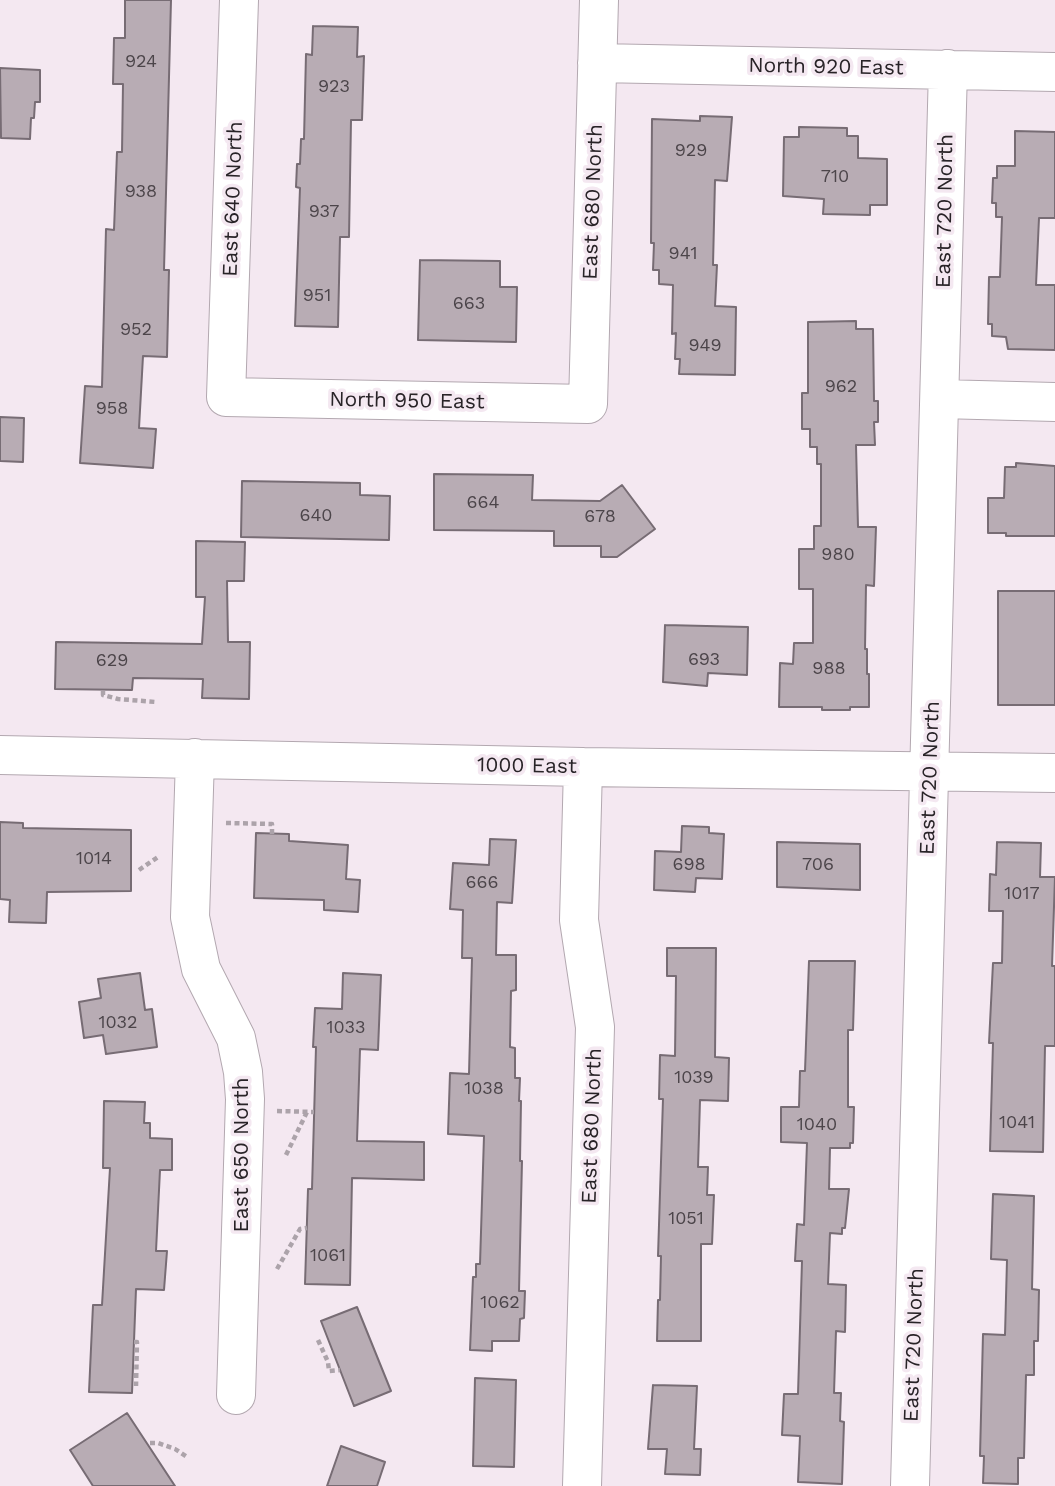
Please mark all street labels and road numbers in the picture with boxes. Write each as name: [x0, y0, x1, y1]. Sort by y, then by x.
street label: North 920 East: [748, 53, 904, 81]
street label: East 640 North: [218, 121, 248, 277]
street label: East 680 North: [578, 124, 608, 280]
street label: East 720 North: [931, 134, 959, 288]
street label: North 950 East: [329, 387, 485, 415]
street label: East 720 North: [915, 701, 945, 855]
street label: 1000 East: [477, 753, 577, 779]
street label: East 680 North: [577, 1048, 607, 1204]
street label: East 650 North: [229, 1077, 255, 1233]
street label: East 720 North: [899, 1268, 929, 1422]

